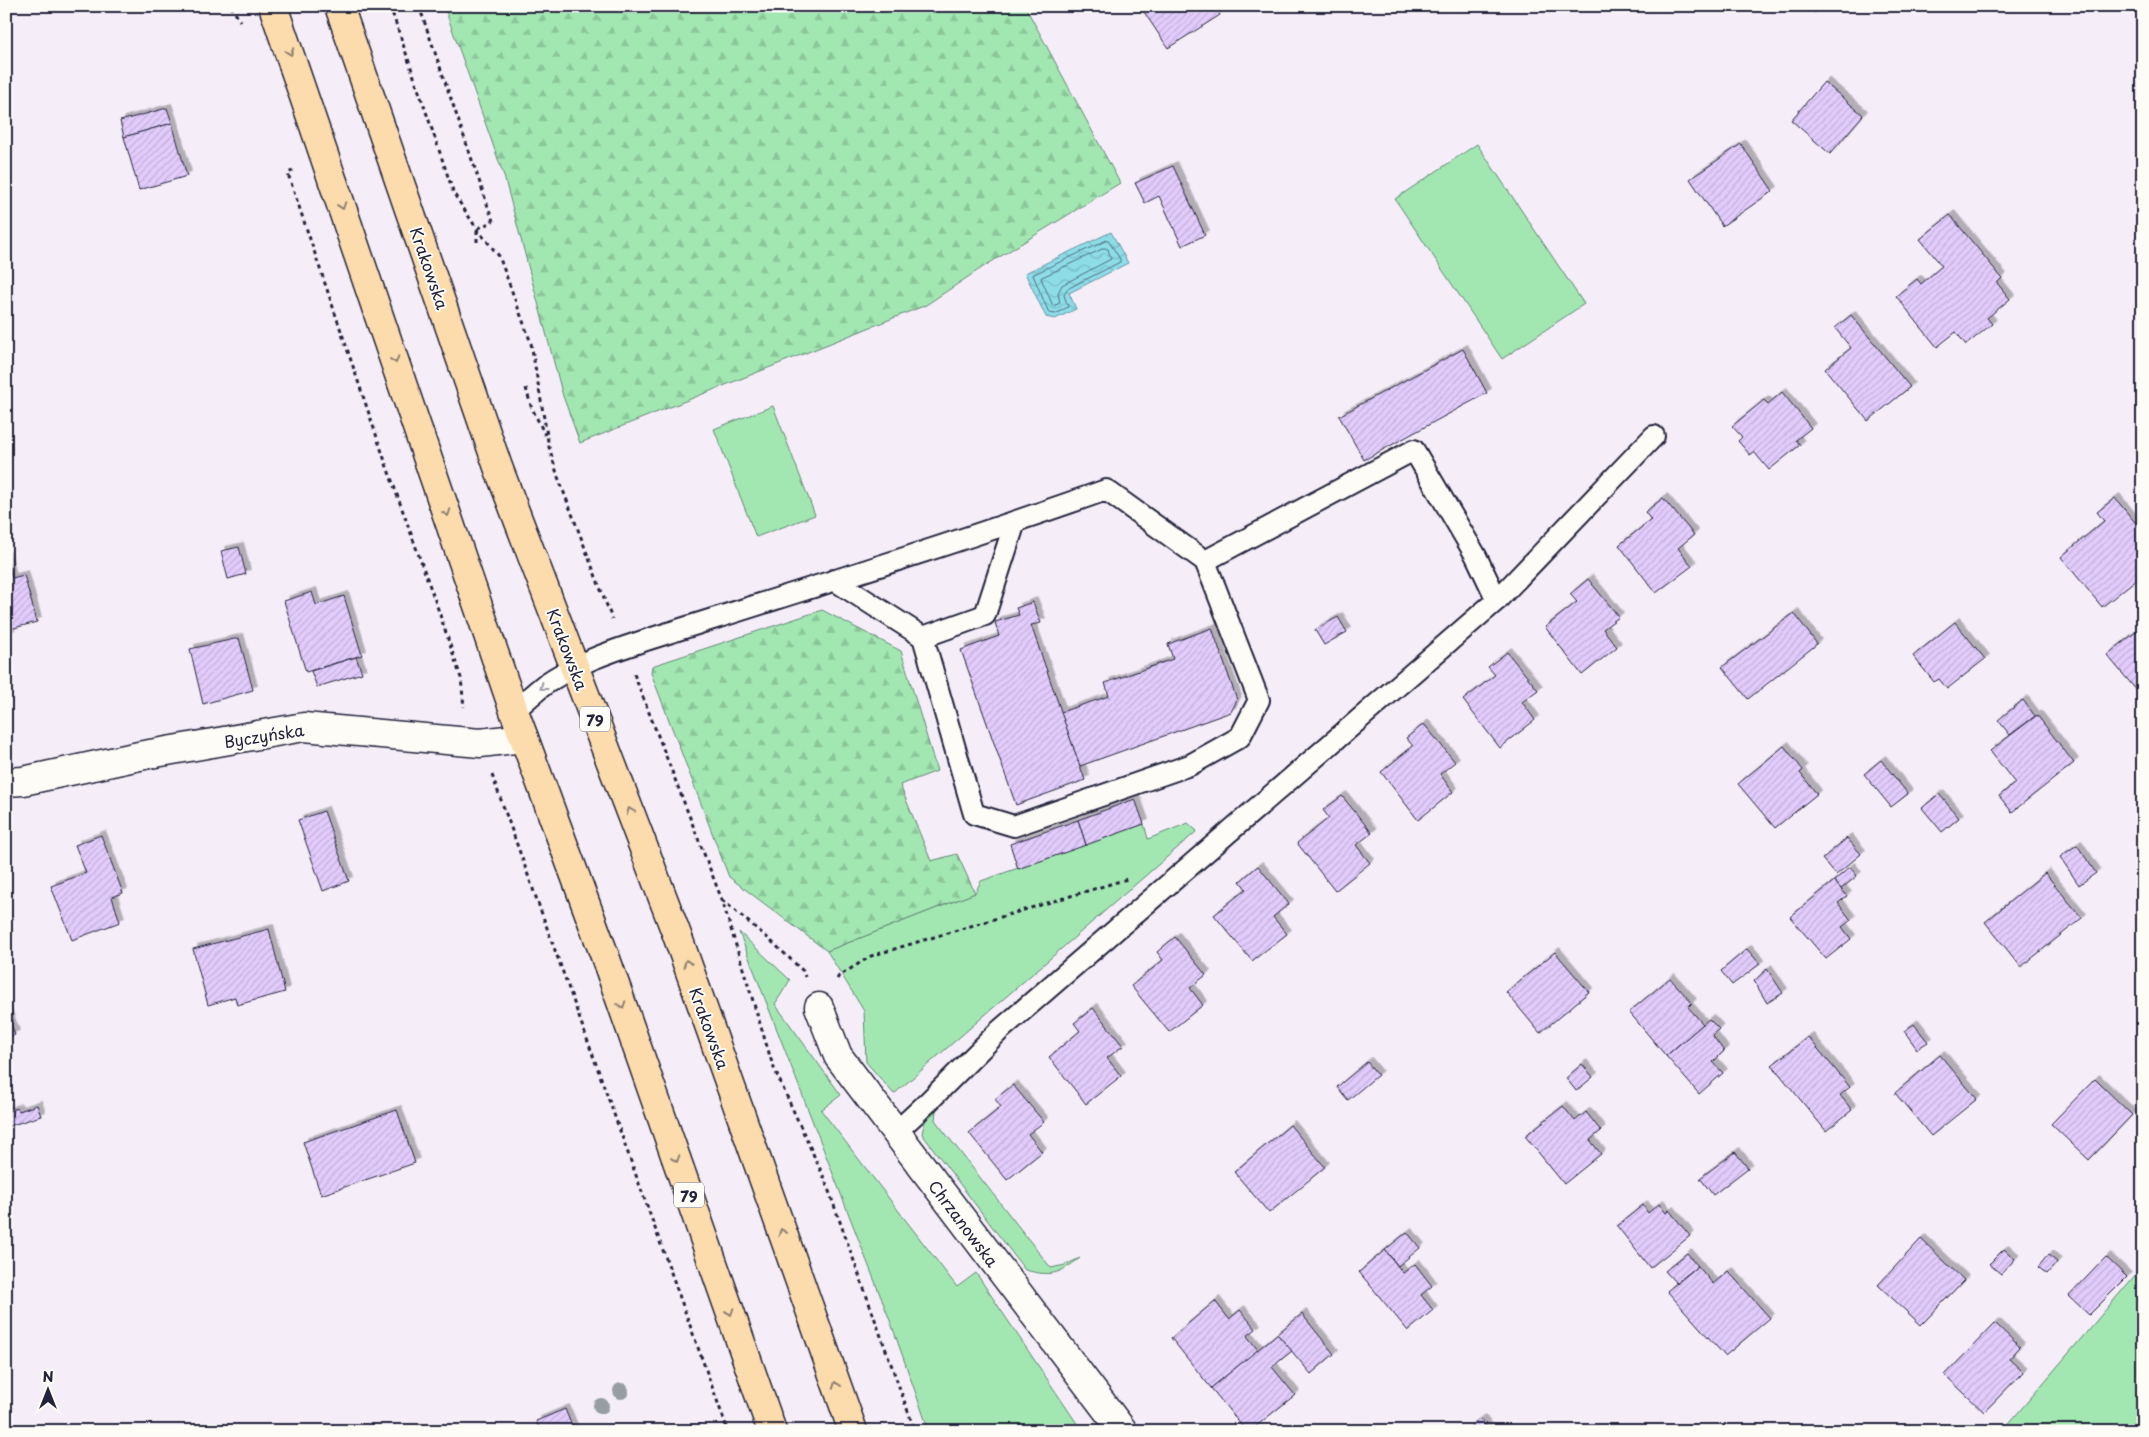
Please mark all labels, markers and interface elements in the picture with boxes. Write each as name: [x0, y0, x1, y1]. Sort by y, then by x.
one-way arrow: [284, 47, 294, 56]
one-way arrow: [336, 201, 346, 209]
street label: Krakowska: [405, 224, 455, 312]
one-way arrow: [389, 355, 399, 363]
one-way arrow: [441, 509, 451, 517]
street label: Krakowska: [541, 605, 595, 693]
one-way arrow: [540, 681, 549, 689]
road number: 79: [580, 706, 610, 732]
street label: Byczyńska: [222, 717, 306, 753]
one-way arrow: [626, 807, 636, 816]
one-way arrow: [683, 959, 693, 968]
street label: Krakowska: [684, 984, 736, 1072]
one-way arrow: [616, 1001, 626, 1009]
one-way arrow: [670, 1154, 680, 1162]
street label: Chrzanowska: [923, 1174, 1005, 1272]
road number: 79: [674, 1182, 704, 1208]
one-way arrow: [778, 1228, 788, 1236]
one-way arrow: [724, 1307, 734, 1316]
north arrow: [22, 1364, 72, 1414]
text: N: [42, 1366, 54, 1387]
one-way arrow: [832, 1381, 842, 1390]

